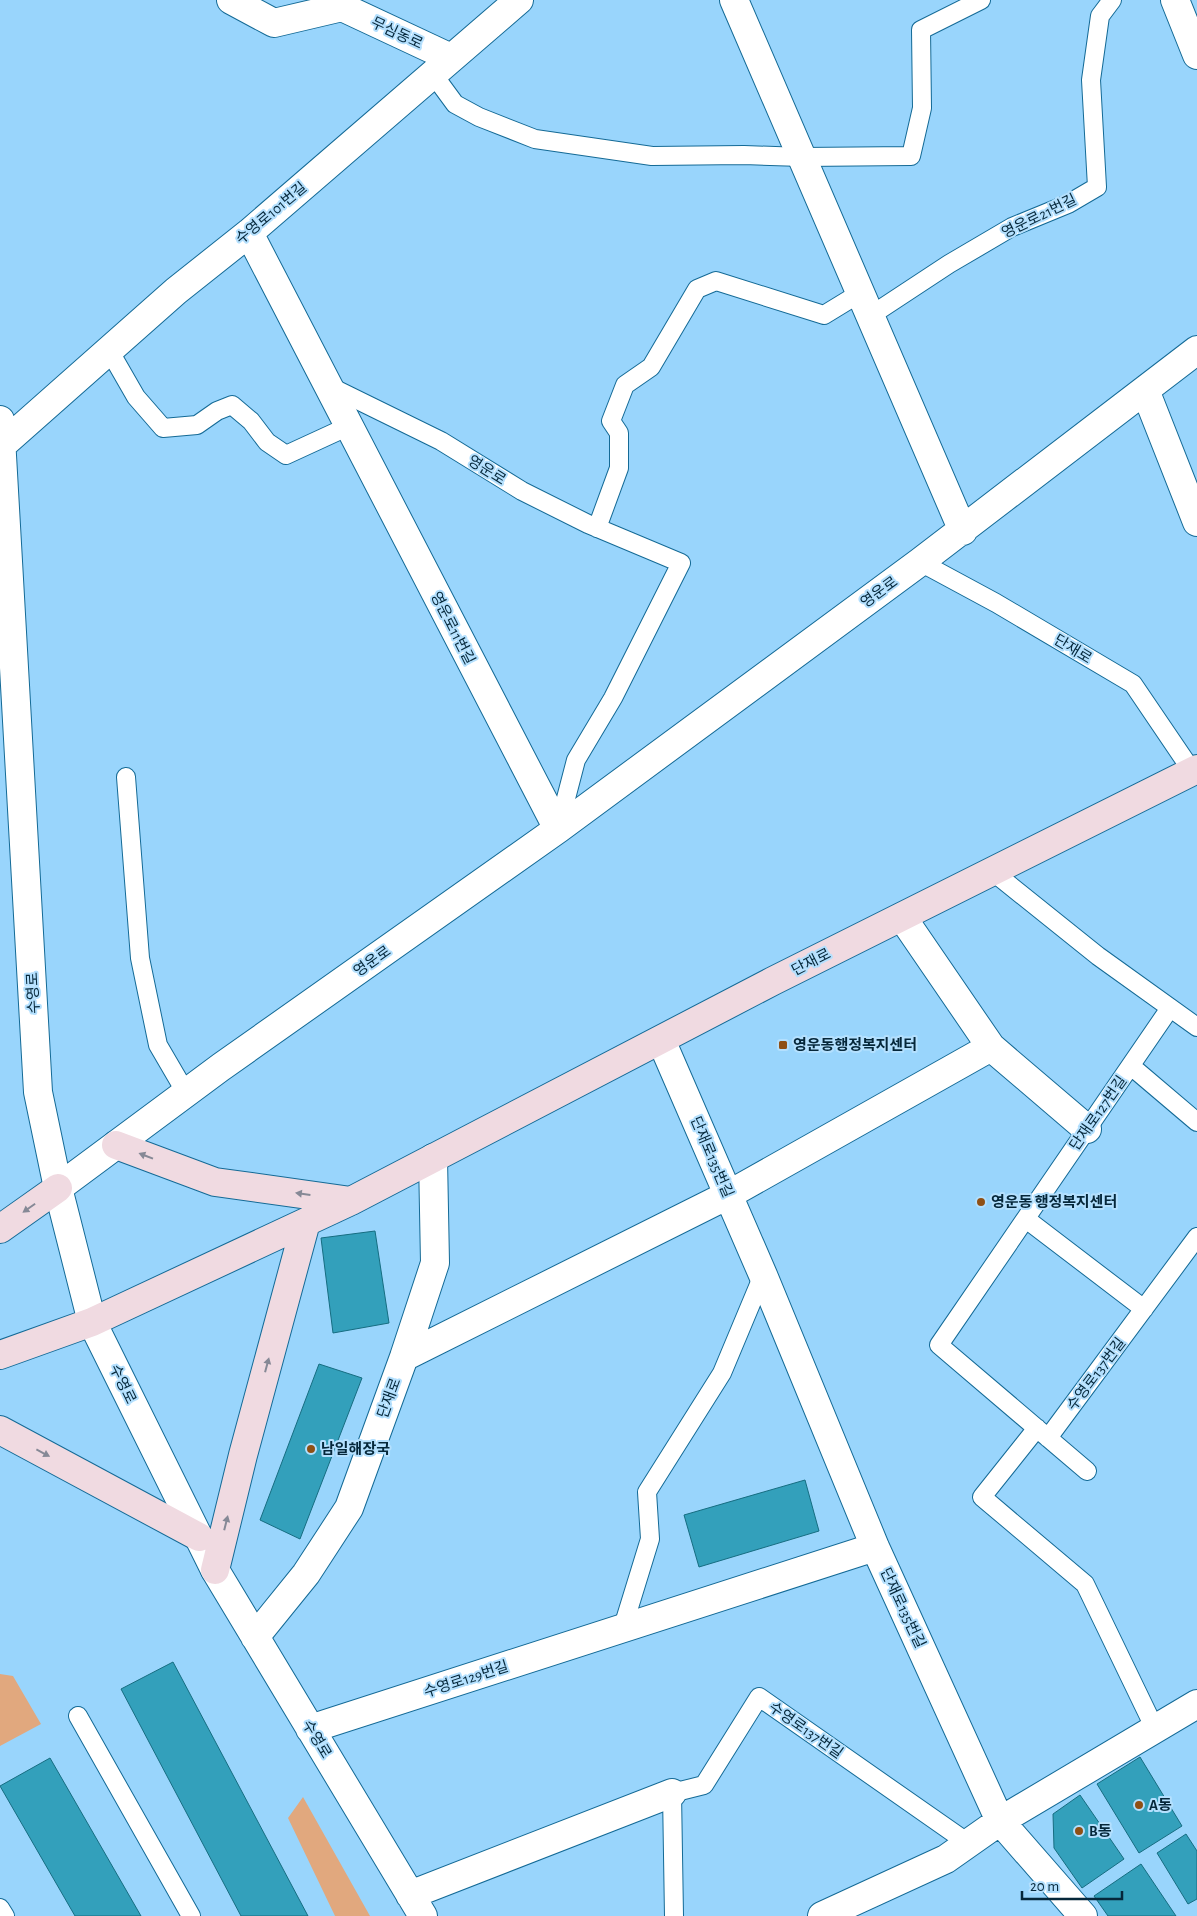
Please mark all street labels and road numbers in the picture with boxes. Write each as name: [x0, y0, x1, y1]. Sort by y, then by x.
street label: 무심동로: [369, 14, 425, 52]
street label: 수영로101번길: [232, 179, 310, 247]
street label: 영운로21번길: [999, 191, 1079, 241]
street label: 영운로: [465, 452, 509, 488]
street label: 영운로: [858, 573, 900, 611]
street label: 영운로11번길: [428, 589, 478, 667]
street label: 단재로: [1051, 631, 1095, 667]
street label: 영운로: [350, 943, 394, 979]
street label: 단재로: [789, 945, 833, 979]
street label: 수영로: [24, 972, 42, 1014]
street label: 단재로127번길: [1066, 1073, 1130, 1153]
street label: 단재로135번길: [688, 1114, 736, 1200]
street label: 수영로137번길: [1064, 1335, 1128, 1413]
street label: 수영로: [107, 1362, 139, 1406]
street label: 단재로: [374, 1376, 404, 1420]
street label: 단재로135번길: [877, 1565, 929, 1651]
street label: 수영로129번길: [422, 1658, 510, 1700]
street label: 수영로137번길: [766, 1699, 846, 1761]
street label: 수영로: [299, 1717, 335, 1761]

